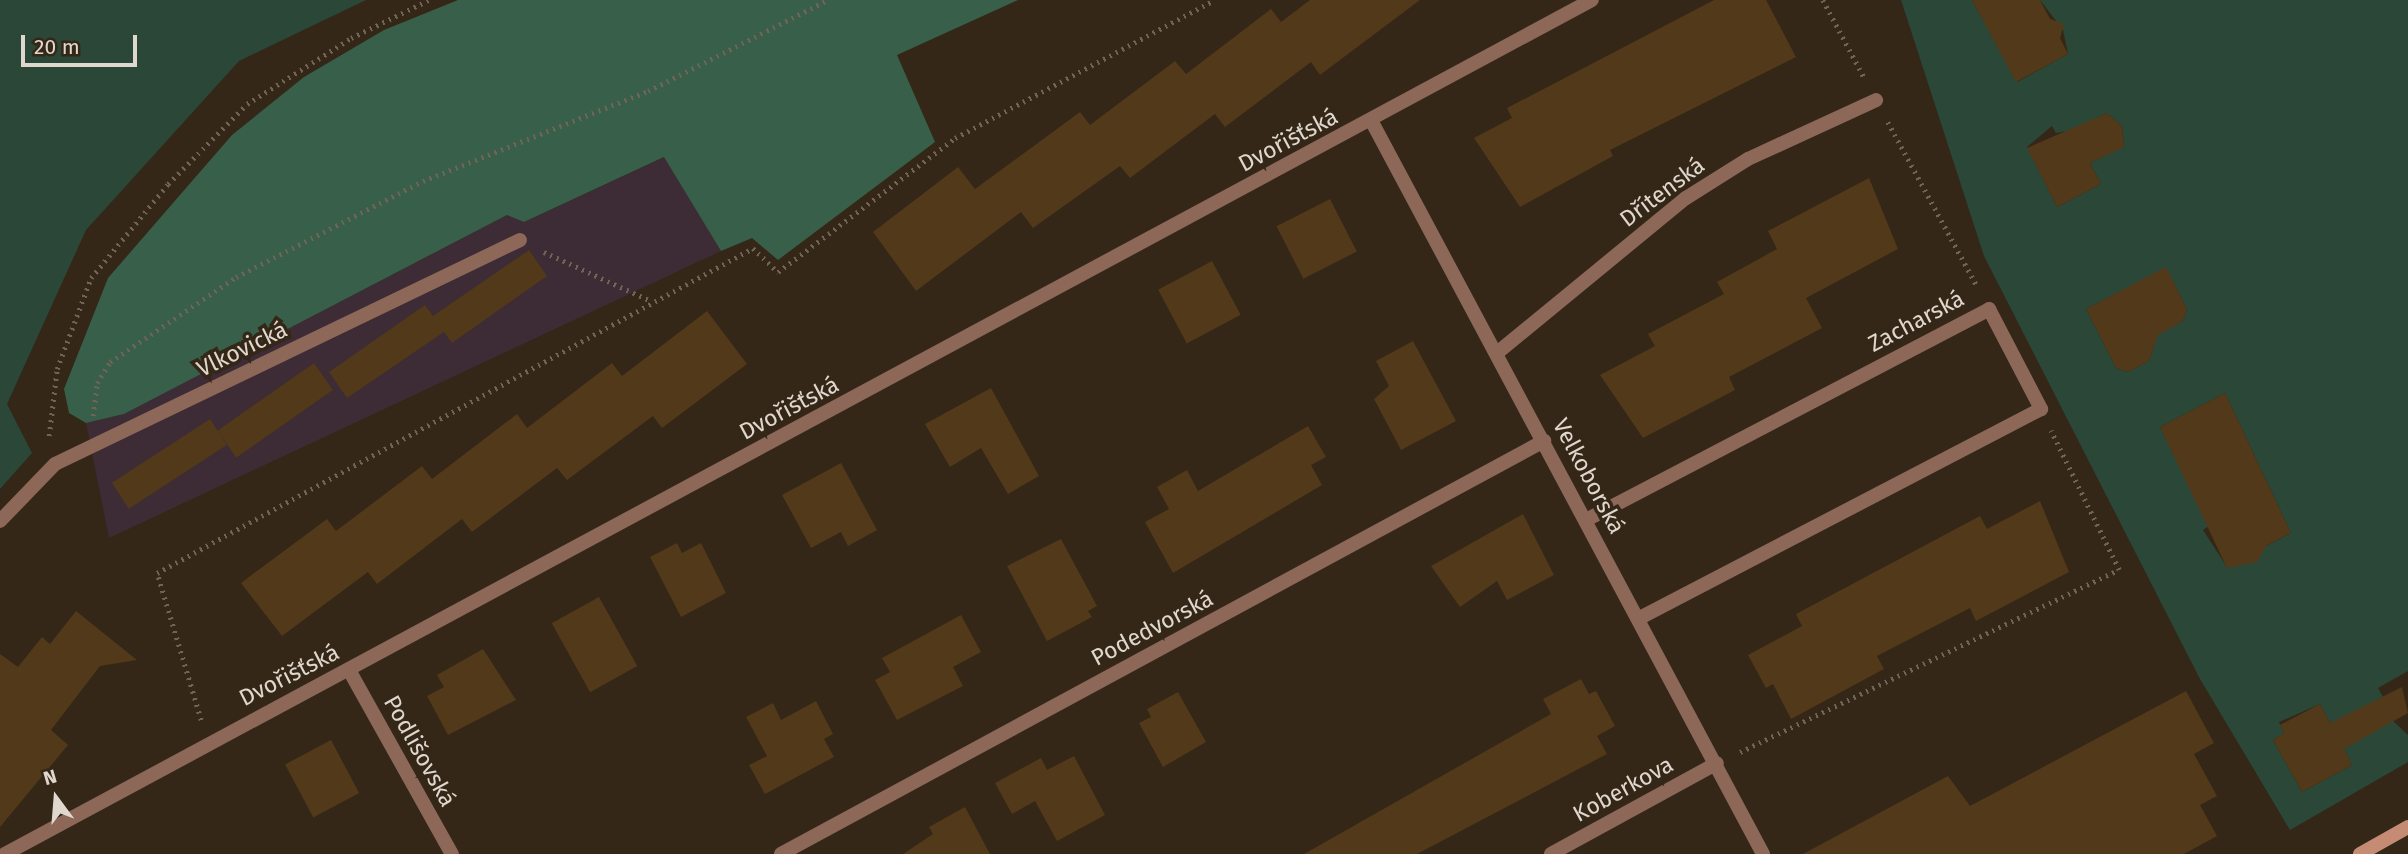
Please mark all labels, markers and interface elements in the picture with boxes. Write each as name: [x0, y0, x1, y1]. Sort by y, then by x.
scale bar: [24, 21, 140, 65]
text: 20 m: [34, 34, 80, 60]
street label: Dvořišťská: [1234, 102, 1342, 178]
street label: Dřítenská: [1614, 151, 1710, 233]
street label: Zacharská: [1863, 284, 1969, 358]
street label: Vlkovická: [192, 315, 292, 383]
street label: Dvořišťská: [735, 370, 843, 446]
street label: Velkoborská: [1547, 414, 1631, 538]
street label: Podedvorská: [1086, 584, 1218, 672]
street label: Dvořišťská: [234, 638, 344, 712]
street label: Podlišovská: [378, 691, 462, 811]
street label: Koberkova: [1568, 750, 1678, 828]
north arrow: [21, 763, 91, 833]
text: N: [41, 765, 59, 790]

